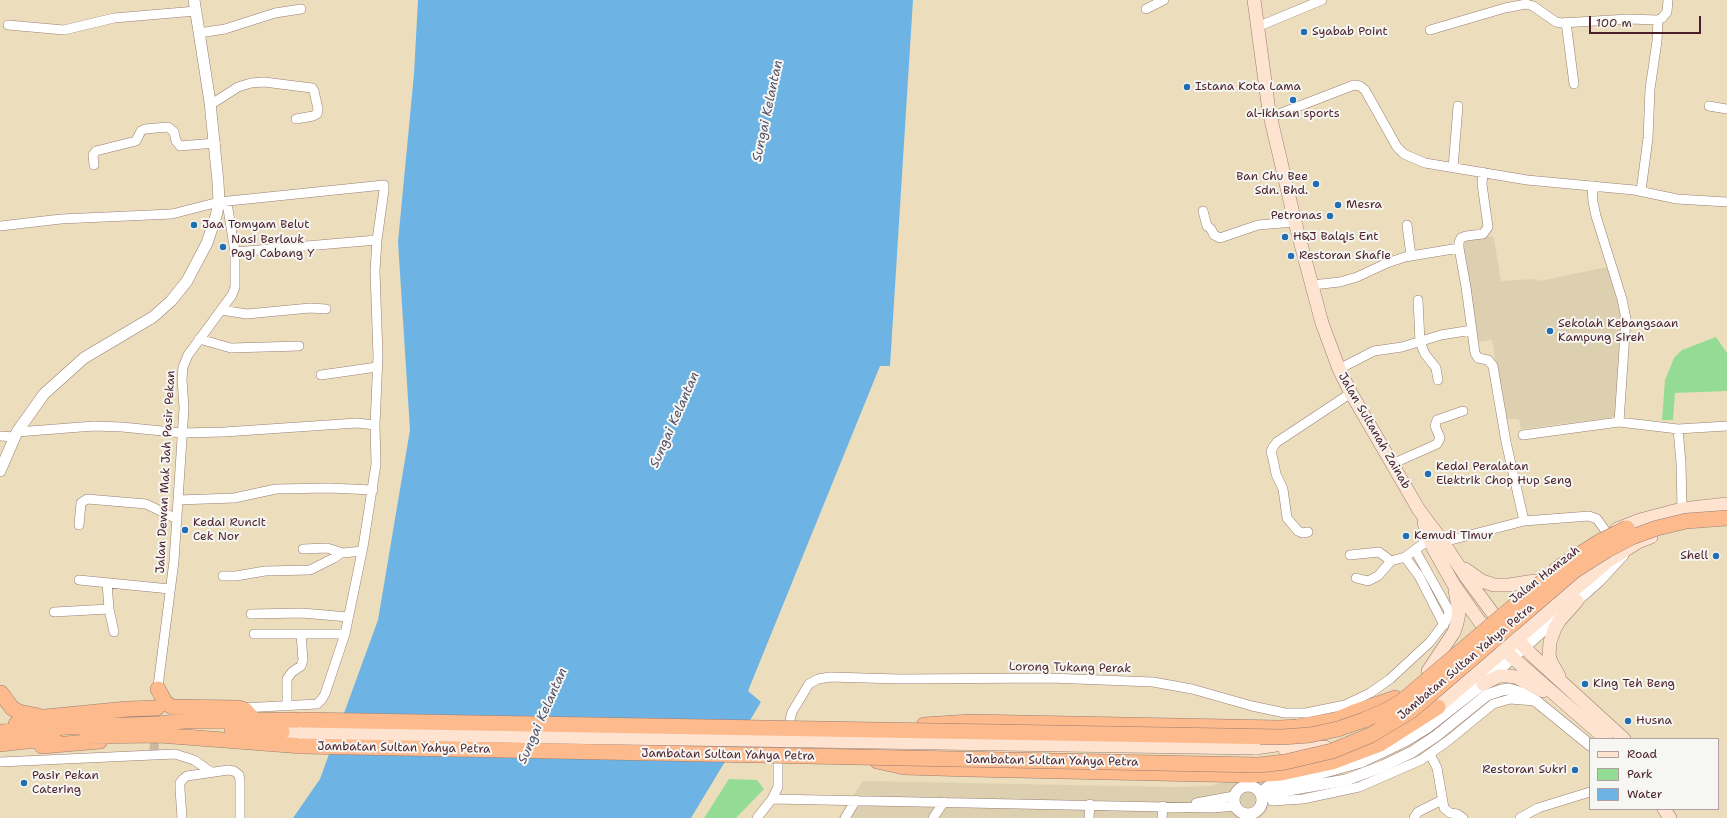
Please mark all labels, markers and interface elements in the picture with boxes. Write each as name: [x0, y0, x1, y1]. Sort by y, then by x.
scale bar: [1591, 8, 1703, 34]
text: 100 m: [1596, 15, 1632, 31]
place label: Syabab Point: [1312, 25, 1388, 39]
marker: Syabab Point: [1299, 27, 1309, 37]
water label: Sungai Kelantan: [750, 59, 786, 163]
place label: Istana Kota Lama: [1195, 80, 1301, 94]
marker: Istana Kota Lama: [1182, 82, 1192, 92]
marker: al-ikhsan sports: [1288, 95, 1298, 105]
place label: al-ikhsan sports: [1246, 107, 1340, 121]
place label: Ban Chu Bee Sdn. Bhd.: [1236, 170, 1308, 198]
marker: Ban Chu Bee Sdn. Bhd.: [1311, 179, 1321, 189]
place label: Mesra: [1346, 198, 1382, 212]
marker: Mesra: [1333, 200, 1343, 210]
place label: Petronas: [1271, 209, 1322, 223]
marker: Petronas: [1325, 211, 1335, 221]
place label: Jaa Tomyam Belut: [202, 218, 309, 232]
marker: Jaa Tomyam Belut: [189, 220, 199, 230]
place label: H&J Balqis Ent: [1293, 230, 1378, 244]
marker: H&J Balqis Ent: [1280, 232, 1290, 242]
place label: Nasi Berlauk Pagi Cabang Y: [231, 233, 314, 261]
marker: Nasi Berlauk Pagi Cabang Y: [218, 242, 228, 252]
place label: Restoran Shafie: [1299, 249, 1391, 263]
marker: Restoran Shafie: [1286, 251, 1296, 261]
place label: Sekolah Kebangsaan Kampung Sireh: [1558, 317, 1678, 345]
marker: Sekolah Kebangsaan Kampung Sireh: [1545, 326, 1555, 336]
street label: Jalan Dewan Mak Jah Pasir Pekan: [153, 370, 179, 574]
water label: Sungai Kelantan: [647, 370, 703, 470]
street label: Jalan Sultanah Zainab: [1335, 370, 1413, 492]
place label: Kedai Peralatan Elektrik Chop Hup Seng: [1436, 460, 1572, 488]
marker: Kedai Peralatan Elektrik Chop Hup Seng: [1423, 469, 1433, 479]
place label: Kedai Runcit Cek Nor: [193, 516, 266, 544]
marker: Kedai Runcit Cek Nor: [180, 525, 190, 535]
place label: Kemudi Timur: [1414, 529, 1493, 543]
marker: Kemudi Timur: [1401, 531, 1411, 541]
street label: Jalan Hamzah: [1507, 543, 1583, 607]
place label: Shell: [1680, 549, 1708, 563]
marker: Shell: [1711, 551, 1721, 561]
street label: Jambatan Sultan Yahya Petra: [1395, 601, 1537, 723]
street label: Lorong Tukang Perak: [1009, 660, 1131, 676]
water label: Sungai Kelantan: [515, 666, 571, 766]
place label: King Teh Beng: [1593, 677, 1675, 691]
marker: King Teh Beng: [1580, 679, 1590, 689]
place label: Husna: [1636, 714, 1672, 728]
marker: Husna: [1623, 716, 1633, 726]
legend: [1589, 738, 1719, 810]
street label: Jambatan Sultan Yahya Petra: [317, 739, 491, 757]
street label: Jambatan Sultan Yahya Petra: [641, 746, 815, 764]
text: Road: [1627, 746, 1657, 762]
street label: Jambatan Sultan Yahya Petra: [965, 752, 1139, 770]
place label: Restoran Sukri: [1482, 763, 1567, 777]
marker: Restoran Sukri: [1570, 765, 1580, 775]
text: Park: [1627, 766, 1653, 782]
place label: Pasir Pekan Catering: [32, 769, 99, 797]
marker: Pasir Pekan Catering: [19, 778, 29, 788]
text: Water: [1627, 786, 1662, 802]

